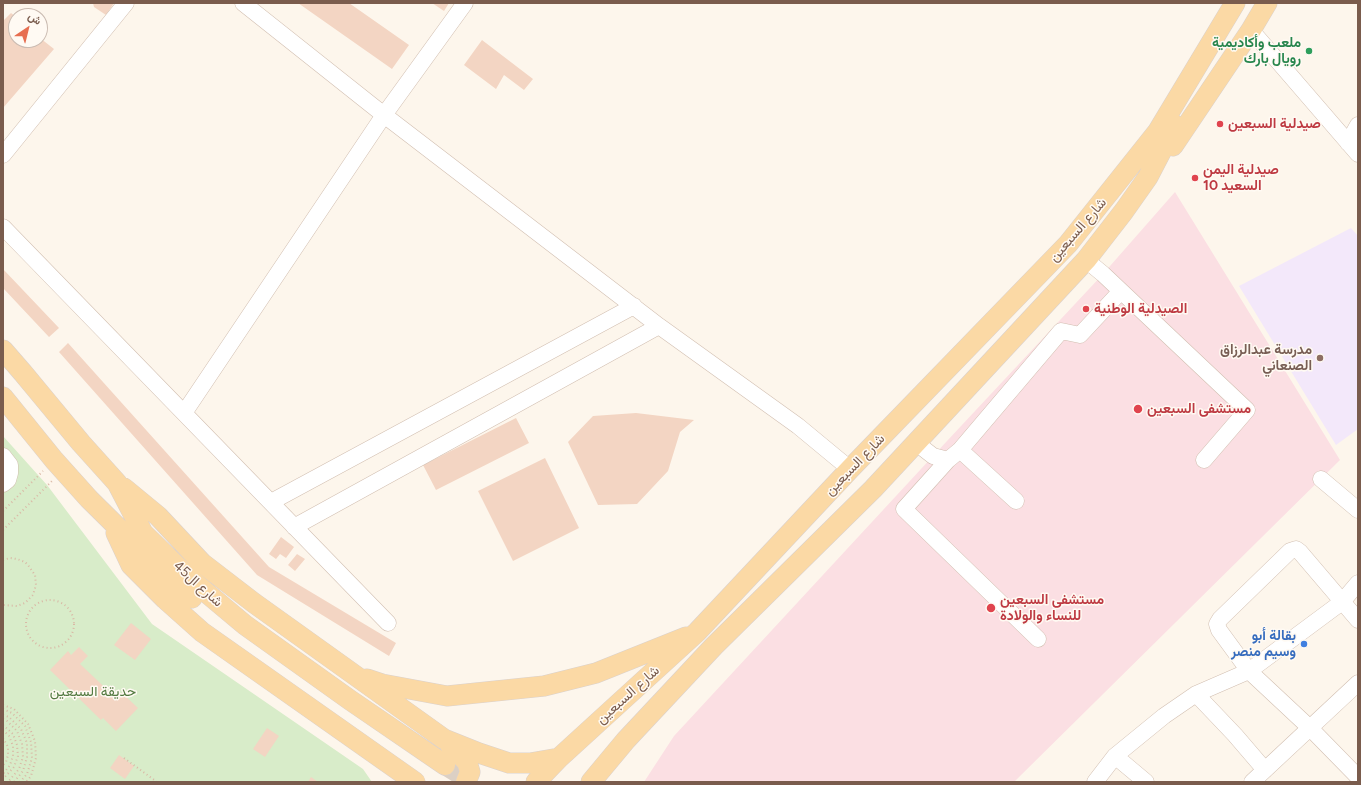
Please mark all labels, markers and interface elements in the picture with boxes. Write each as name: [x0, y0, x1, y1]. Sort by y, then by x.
north arrow: [8, 8, 48, 48]
text: ش: [25, 9, 44, 28]
place label: ملعب وأكاديمية رويال بارك: [1212, 35, 1301, 68]
marker: ملعب وأكاديمية رويال بارك: [1304, 46, 1314, 56]
place label: صيدلية السبعين: [1228, 116, 1321, 132]
marker: صيدلية السبعين: [1215, 119, 1225, 129]
place label: صيدلية اليمن السعيد 10: [1203, 162, 1279, 194]
marker: صيدلية اليمن السعيد 10: [1190, 173, 1200, 183]
street label: شارع السبعين: [1046, 195, 1110, 265]
place label: الصيدلية الوطنية: [1094, 301, 1187, 317]
marker: الصيدلية الوطنية: [1081, 304, 1091, 314]
place label: مدرسة عبدالرزاق الصنعاني: [1220, 342, 1312, 374]
marker: مدرسة عبدالرزاق الصنعاني: [1315, 353, 1325, 363]
place label: مستشفى السبعين: [1147, 401, 1251, 417]
marker: مستشفى السبعين: [1132, 403, 1144, 415]
street label: شارع السبعين: [821, 431, 889, 499]
street label: شارع ال45: [170, 557, 226, 611]
place label: مستشفى السبعين للنساء والولادة: [1000, 592, 1104, 624]
marker: مستشفى السبعين للنساء والولادة: [985, 602, 997, 614]
place label: بقالة أبو وسيم منصر: [1231, 628, 1296, 660]
marker: بقالة أبو وسيم منصر: [1299, 639, 1309, 649]
street label: شارع السبعين: [593, 662, 663, 728]
park label: حديقة السبعين: [50, 684, 136, 700]

